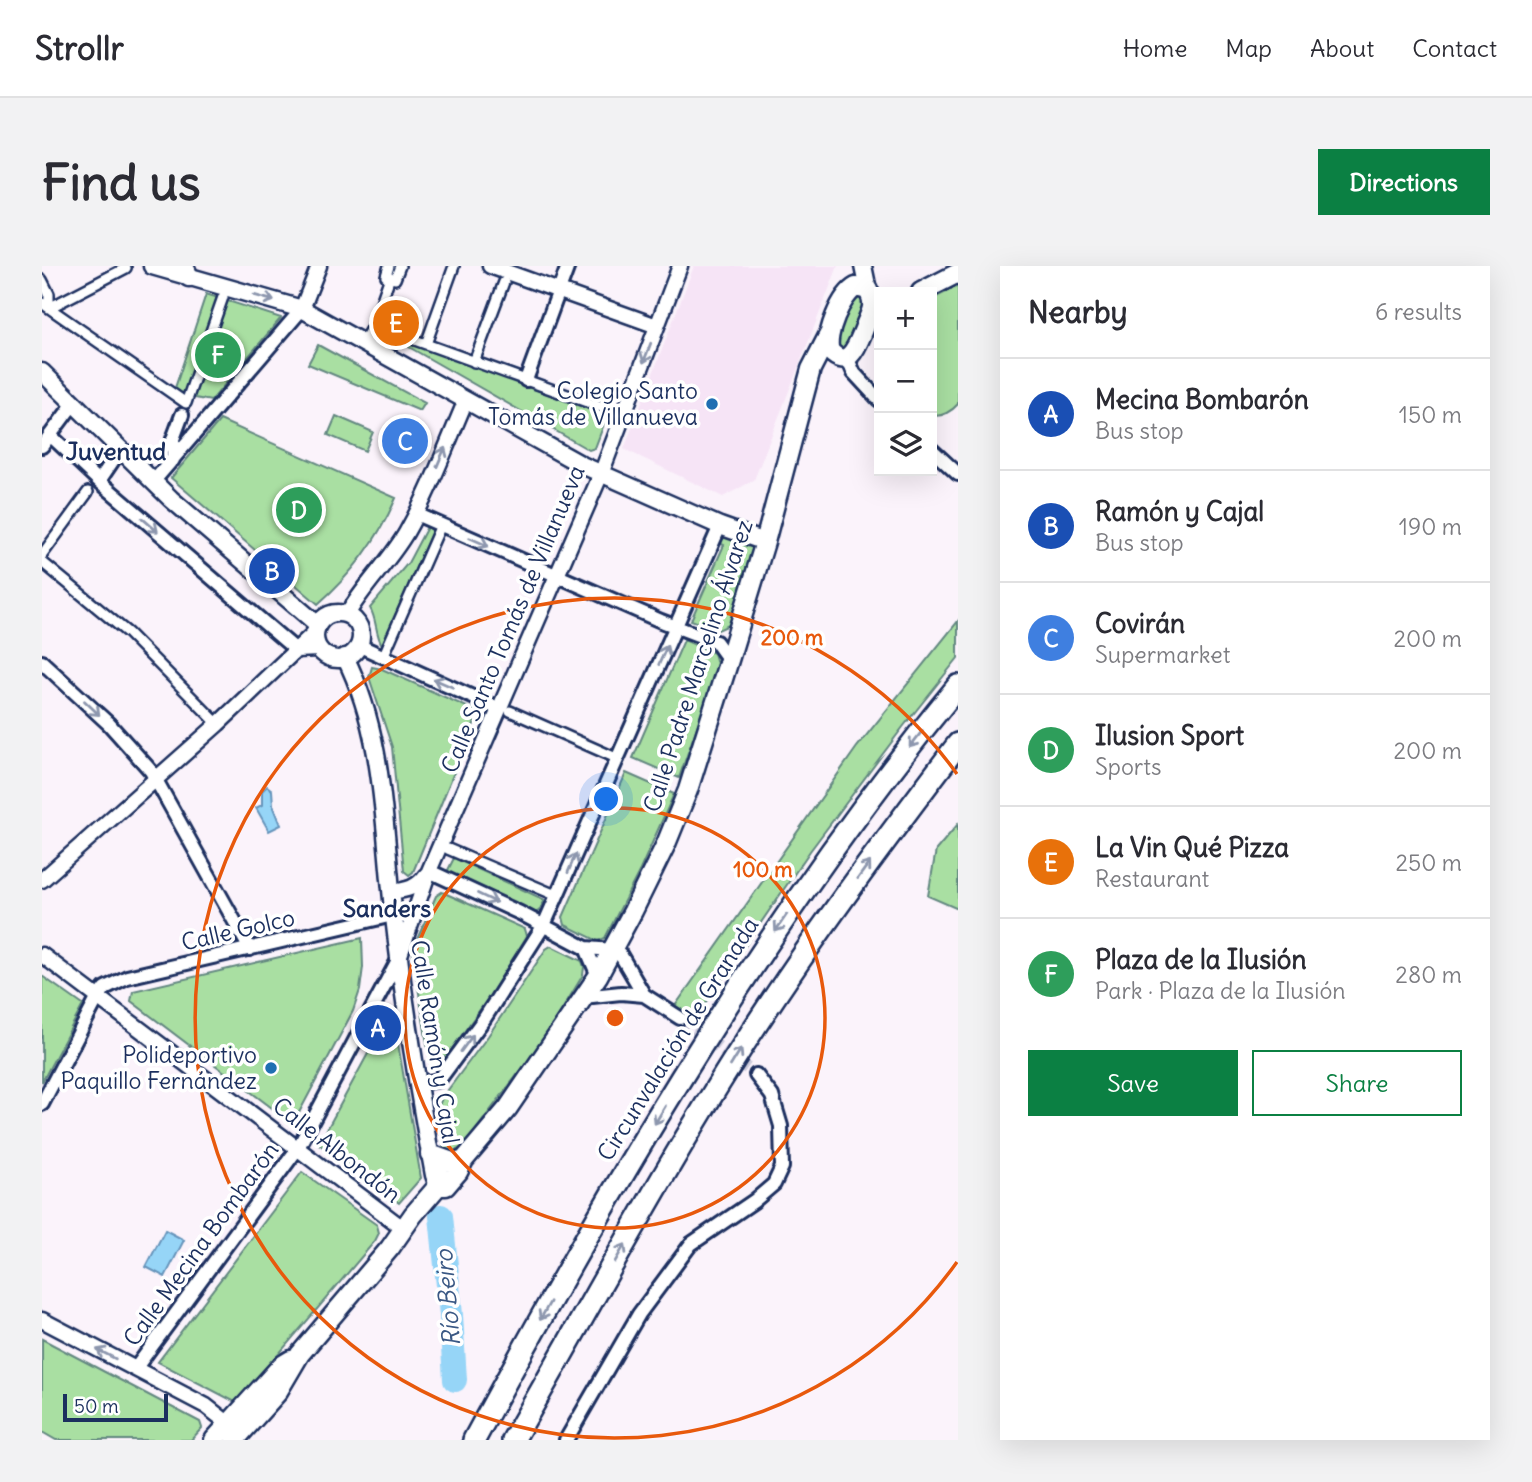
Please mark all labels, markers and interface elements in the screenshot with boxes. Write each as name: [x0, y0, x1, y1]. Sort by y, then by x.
text: Strollr: [35, 27, 124, 69]
text: Home: [1123, 33, 1187, 63]
text: Map: [1225, 33, 1272, 63]
text: About: [1310, 33, 1374, 63]
text: Contact: [1412, 33, 1497, 63]
button: Directions: [1318, 149, 1490, 215]
text: Find us: [42, 152, 200, 213]
map controls: [874, 287, 937, 476]
button: +: [874, 287, 937, 350]
one-way arrow: [253, 293, 275, 306]
text: Nearby: [1028, 293, 1128, 331]
pin: E: [373, 297, 419, 349]
text: 6 results: [1375, 297, 1462, 326]
pin: F: [195, 329, 241, 381]
one-way arrow: [640, 341, 652, 363]
button: −: [874, 350, 937, 413]
place label: Colegio Santo Tomás de Villanueva: [488, 376, 698, 431]
text: Mecina Bombarón: [1095, 383, 1309, 416]
marker: Colegio Santo Tomás de Villanueva: [704, 396, 720, 412]
text: A: [1044, 400, 1058, 429]
text: 150 m: [1399, 400, 1462, 429]
button: layers: [874, 413, 937, 476]
pin: C: [382, 415, 428, 467]
text: Bus stop: [1095, 416, 1184, 445]
district label: Juventud: [66, 436, 166, 466]
one-way arrow: [435, 447, 448, 469]
street label: Calle Santo Tomás de Villanueva: [434, 461, 591, 777]
pin: D: [276, 484, 322, 536]
text: Ramón y Cajal: [1095, 495, 1264, 528]
text: B: [1043, 512, 1059, 541]
text: 190 m: [1399, 512, 1462, 541]
street label: Calle Padre Marcelino Álvarez: [637, 516, 758, 816]
one-way arrow: [141, 517, 159, 533]
text: Bus stop: [1095, 528, 1184, 557]
one-way arrow: [468, 536, 489, 549]
pin: B: [249, 545, 295, 597]
text: Covirán: [1095, 607, 1185, 640]
text: 200 m: [761, 624, 824, 651]
text: C: [1043, 624, 1059, 653]
text: 200 m: [1393, 624, 1462, 653]
text: Supermarket: [1095, 640, 1231, 669]
one-way arrow: [657, 645, 670, 666]
one-way arrow: [433, 676, 454, 689]
one-way arrow: [84, 700, 101, 717]
text: Ilusion Sport: [1095, 719, 1244, 752]
one-way arrow: [908, 730, 923, 748]
text: D: [1043, 736, 1059, 765]
text: 200 m: [1393, 736, 1462, 765]
text: Sports: [1095, 752, 1161, 781]
your location: [589, 782, 623, 816]
text: La Vin Qué Pizza: [1095, 831, 1289, 864]
text: E: [1044, 848, 1058, 877]
text: 250 m: [1395, 848, 1462, 877]
one-way arrow: [566, 853, 579, 875]
text: 100 m: [733, 856, 793, 883]
one-way arrow: [857, 861, 871, 880]
text: Restaurant: [1095, 864, 1209, 893]
one-way arrow: [476, 891, 497, 905]
district label: Sanders: [343, 893, 431, 923]
street label: Calle Golco: [178, 902, 297, 957]
street label: Circunvalación de Granada: [591, 912, 765, 1166]
one-way arrow: [774, 913, 788, 932]
street label: Calle Ramón y Cajal: [405, 938, 466, 1146]
text: Plaza de la Ilusión: [1095, 943, 1306, 976]
text: F: [1044, 960, 1058, 989]
text: 280 m: [1395, 960, 1462, 989]
text: Park · Plaza de la Ilusión: [1095, 976, 1346, 1005]
pin: A: [355, 1002, 401, 1054]
centre of rings: [603, 1006, 627, 1030]
one-way arrow: [459, 1034, 474, 1053]
place label: Polideportivo Paquillo Fernández: [61, 1040, 257, 1095]
one-way arrow: [729, 1048, 743, 1068]
button: Save: [1028, 1050, 1238, 1116]
button: Share: [1252, 1050, 1462, 1116]
marker: Polideportivo Paquillo Fernández: [263, 1060, 279, 1076]
street label: Calle Albondón: [267, 1090, 407, 1209]
one-way arrow: [652, 1104, 666, 1124]
street label: Calle Mecina Bombarón: [117, 1136, 284, 1351]
one-way arrow: [613, 1244, 627, 1264]
water label: Río Beiro: [428, 1247, 466, 1348]
one-way arrow: [538, 1301, 552, 1321]
one-way arrow: [97, 1347, 117, 1361]
scale bar: [63, 1391, 168, 1423]
text: 50 m: [74, 1394, 119, 1418]

